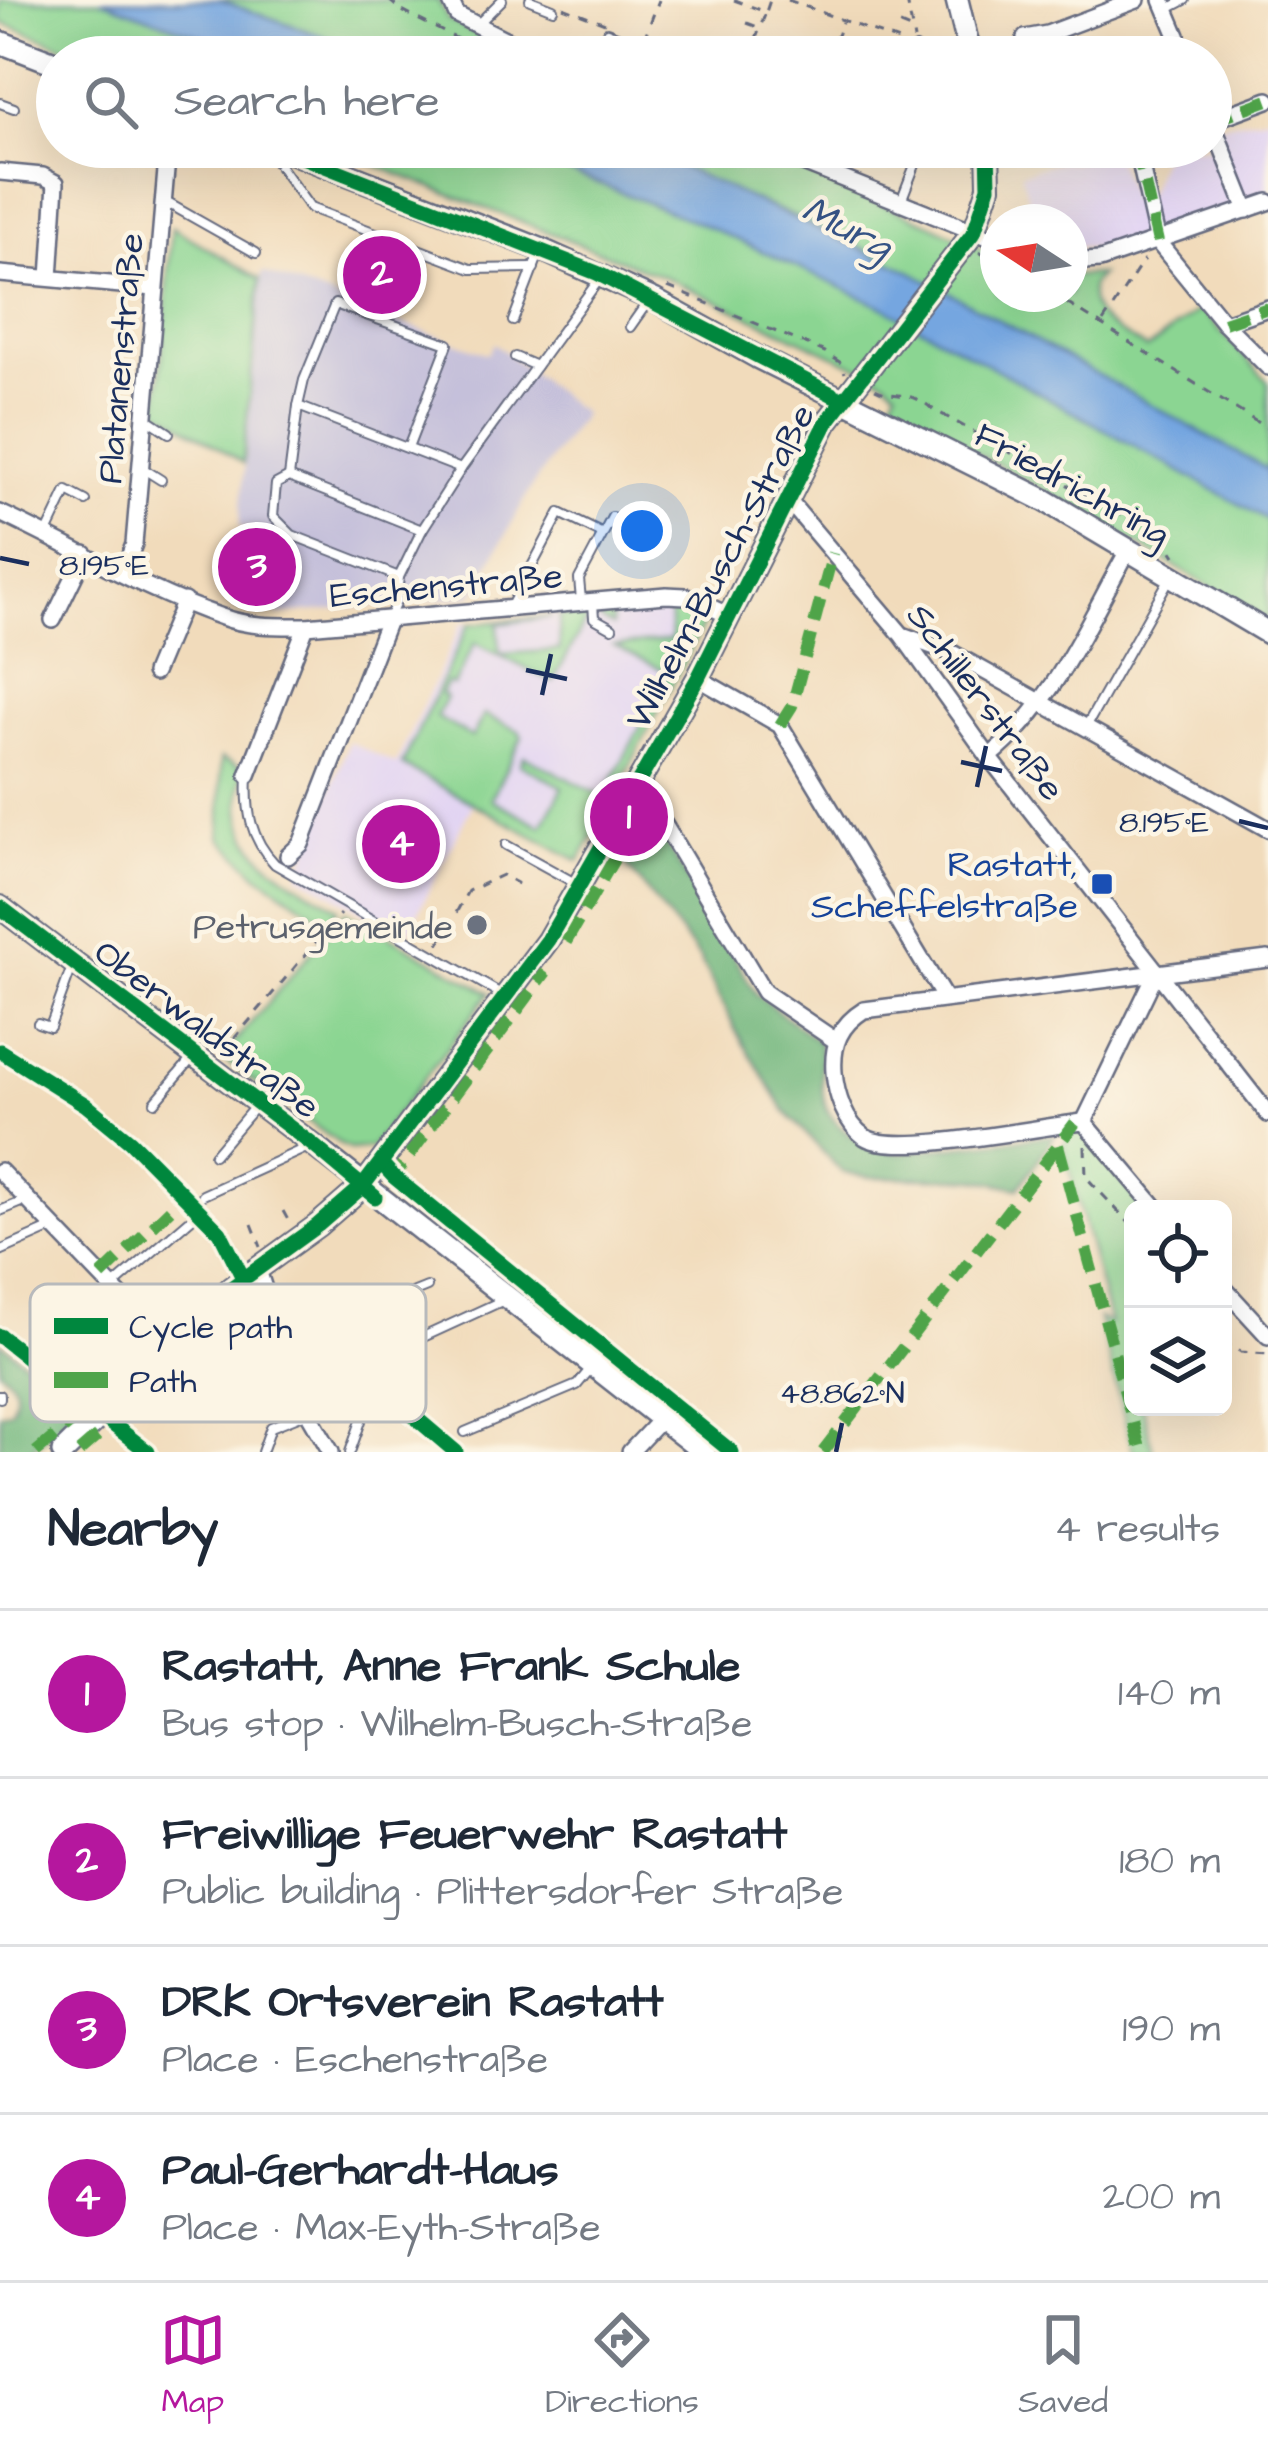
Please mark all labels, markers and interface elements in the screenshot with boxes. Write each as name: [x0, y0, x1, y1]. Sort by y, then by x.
search box: [36, 36, 1232, 168]
icon: search: [78, 69, 144, 135]
text: Search here: [174, 71, 440, 133]
water label: Murg: [792, 183, 902, 276]
north arrow: [980, 204, 1088, 312]
pin: 2: [343, 230, 421, 320]
street label: Platanenstraße: [85, 231, 158, 486]
street label: Wilhelm-Busch-Straße: [614, 395, 829, 739]
street label: Friedrichring: [964, 411, 1179, 561]
your location: [612, 501, 672, 561]
pin: 3: [218, 522, 296, 612]
text: 8.195°E: [59, 545, 149, 587]
street label: Eschenstraße: [328, 551, 565, 622]
street label: Schillerstraße: [894, 593, 1076, 812]
pin: 1: [590, 772, 668, 862]
pin: 4: [362, 799, 440, 889]
text: 8.195°E: [1119, 802, 1209, 844]
place label: Rastatt, Scheffelstraße: [811, 840, 1078, 932]
marker: Rastatt, Scheffelstraße: [1089, 871, 1115, 897]
place label: Petrusgemeinde: [193, 902, 453, 954]
marker: Petrusgemeinde: [464, 912, 490, 938]
street label: Oberwaldstraße: [83, 928, 330, 1132]
map controls: [1124, 1200, 1232, 1416]
button: locate: [1124, 1200, 1232, 1308]
legend: [30, 1284, 426, 1422]
text: Cycle path: [129, 1305, 293, 1352]
button: layers: [1124, 1308, 1232, 1416]
text: Path: [129, 1359, 197, 1405]
text: 48.862°N: [780, 1373, 904, 1415]
text: Nearby: [48, 1495, 218, 1566]
text: 4 results: [1054, 1503, 1220, 1557]
text: Rastatt, Anne Frank Schule: [162, 1636, 740, 1698]
text: 1: [85, 1667, 90, 1721]
text: 140 m: [1118, 1667, 1220, 1721]
text: Bus stop · Wilhelm-Busch-Straße: [162, 1698, 752, 1752]
text: Freiwillige Feuerwehr Rastatt: [162, 1804, 787, 1866]
text: 2: [76, 1835, 98, 1889]
text: 180 m: [1119, 1835, 1220, 1889]
text: Public building · Plittersdorfer Straße: [162, 1866, 843, 1920]
text: DRK Ortsverein Rastatt: [162, 1972, 664, 2034]
text: 3: [77, 2003, 97, 2057]
text: 190 m: [1122, 2003, 1220, 2057]
text: Place · Eschenstraße: [162, 2034, 548, 2088]
text: Paul-Gerhardt-Haus: [162, 2140, 559, 2202]
text: 4: [74, 2171, 100, 2225]
text: 200 m: [1103, 2171, 1220, 2225]
text: Place · Max-Eyth-Straße: [162, 2202, 601, 2256]
tab: Map: [160, 2307, 226, 2425]
tab: Directions: [545, 2307, 699, 2425]
tab: Saved: [1018, 2307, 1108, 2425]

